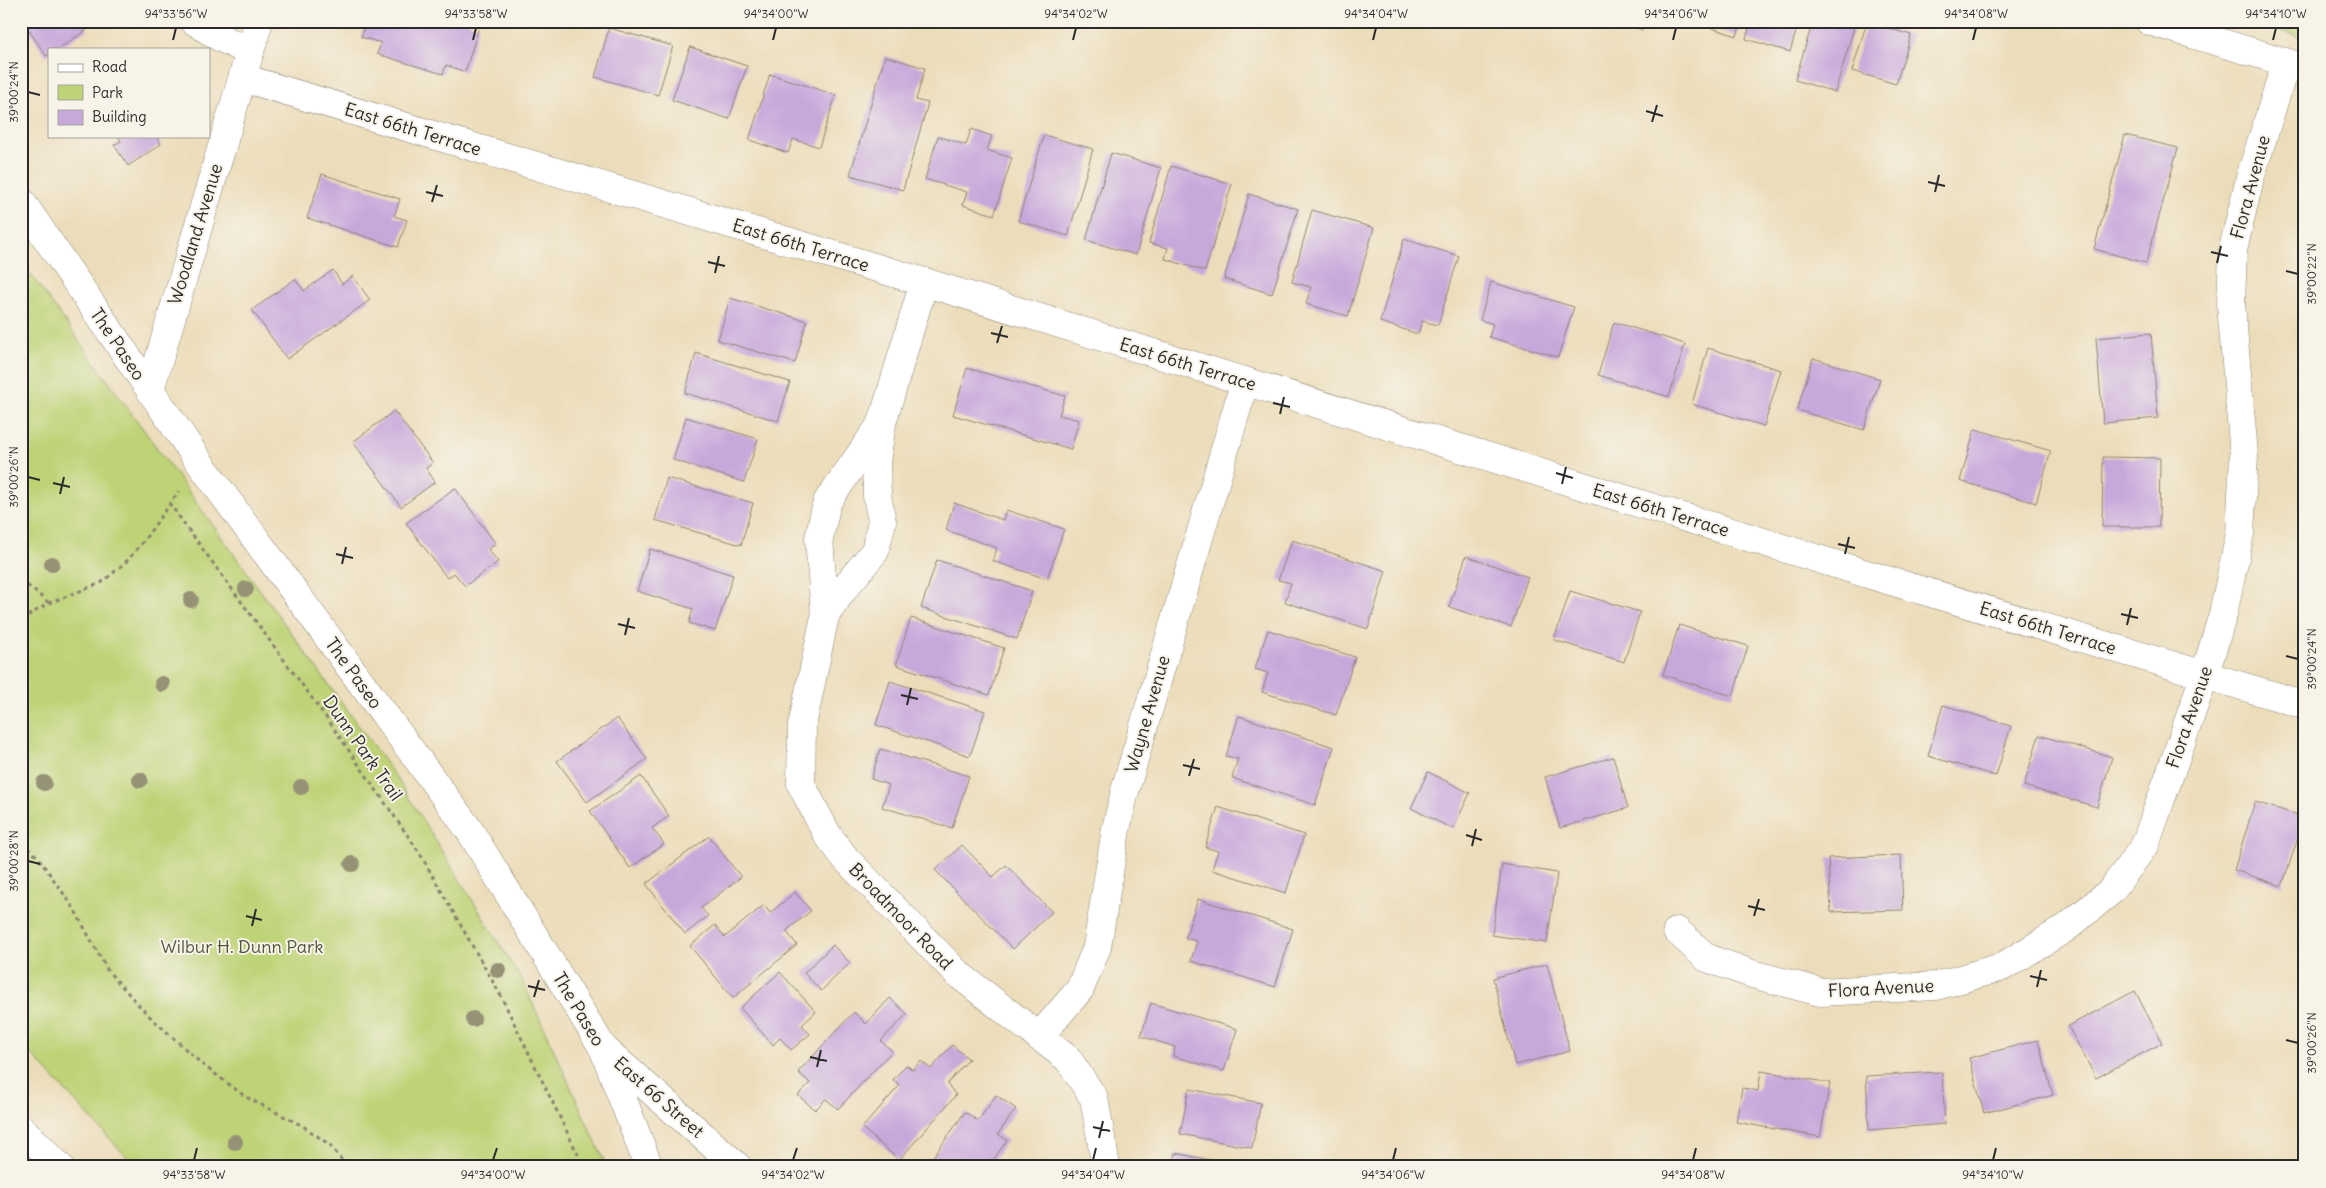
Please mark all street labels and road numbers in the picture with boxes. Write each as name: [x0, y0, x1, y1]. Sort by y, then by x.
street label: East 66th Terrace: [342, 97, 484, 161]
street label: Flora Avenue: [2225, 133, 2275, 241]
street label: Woodland Avenue: [163, 161, 227, 307]
street label: East 66th Terrace: [730, 213, 872, 277]
street label: The Paseo: [85, 303, 151, 385]
street label: East 66th Terrace: [1117, 332, 1259, 396]
street label: East 66th Terrace: [1590, 478, 1732, 542]
street label: East 66th Terrace: [1977, 596, 2119, 660]
street label: The Paseo: [320, 633, 388, 713]
street label: Wayne Avenue: [1119, 653, 1175, 775]
street label: Flora Avenue: [2161, 663, 2217, 771]
street label: Dunn Park Trail: [318, 691, 408, 805]
street label: Broadmoor Road: [844, 858, 958, 975]
street label: The Paseo: [548, 968, 610, 1050]
street label: Flora Avenue: [1827, 974, 1935, 1002]
street label: East 66 Street: [609, 1052, 709, 1142]

